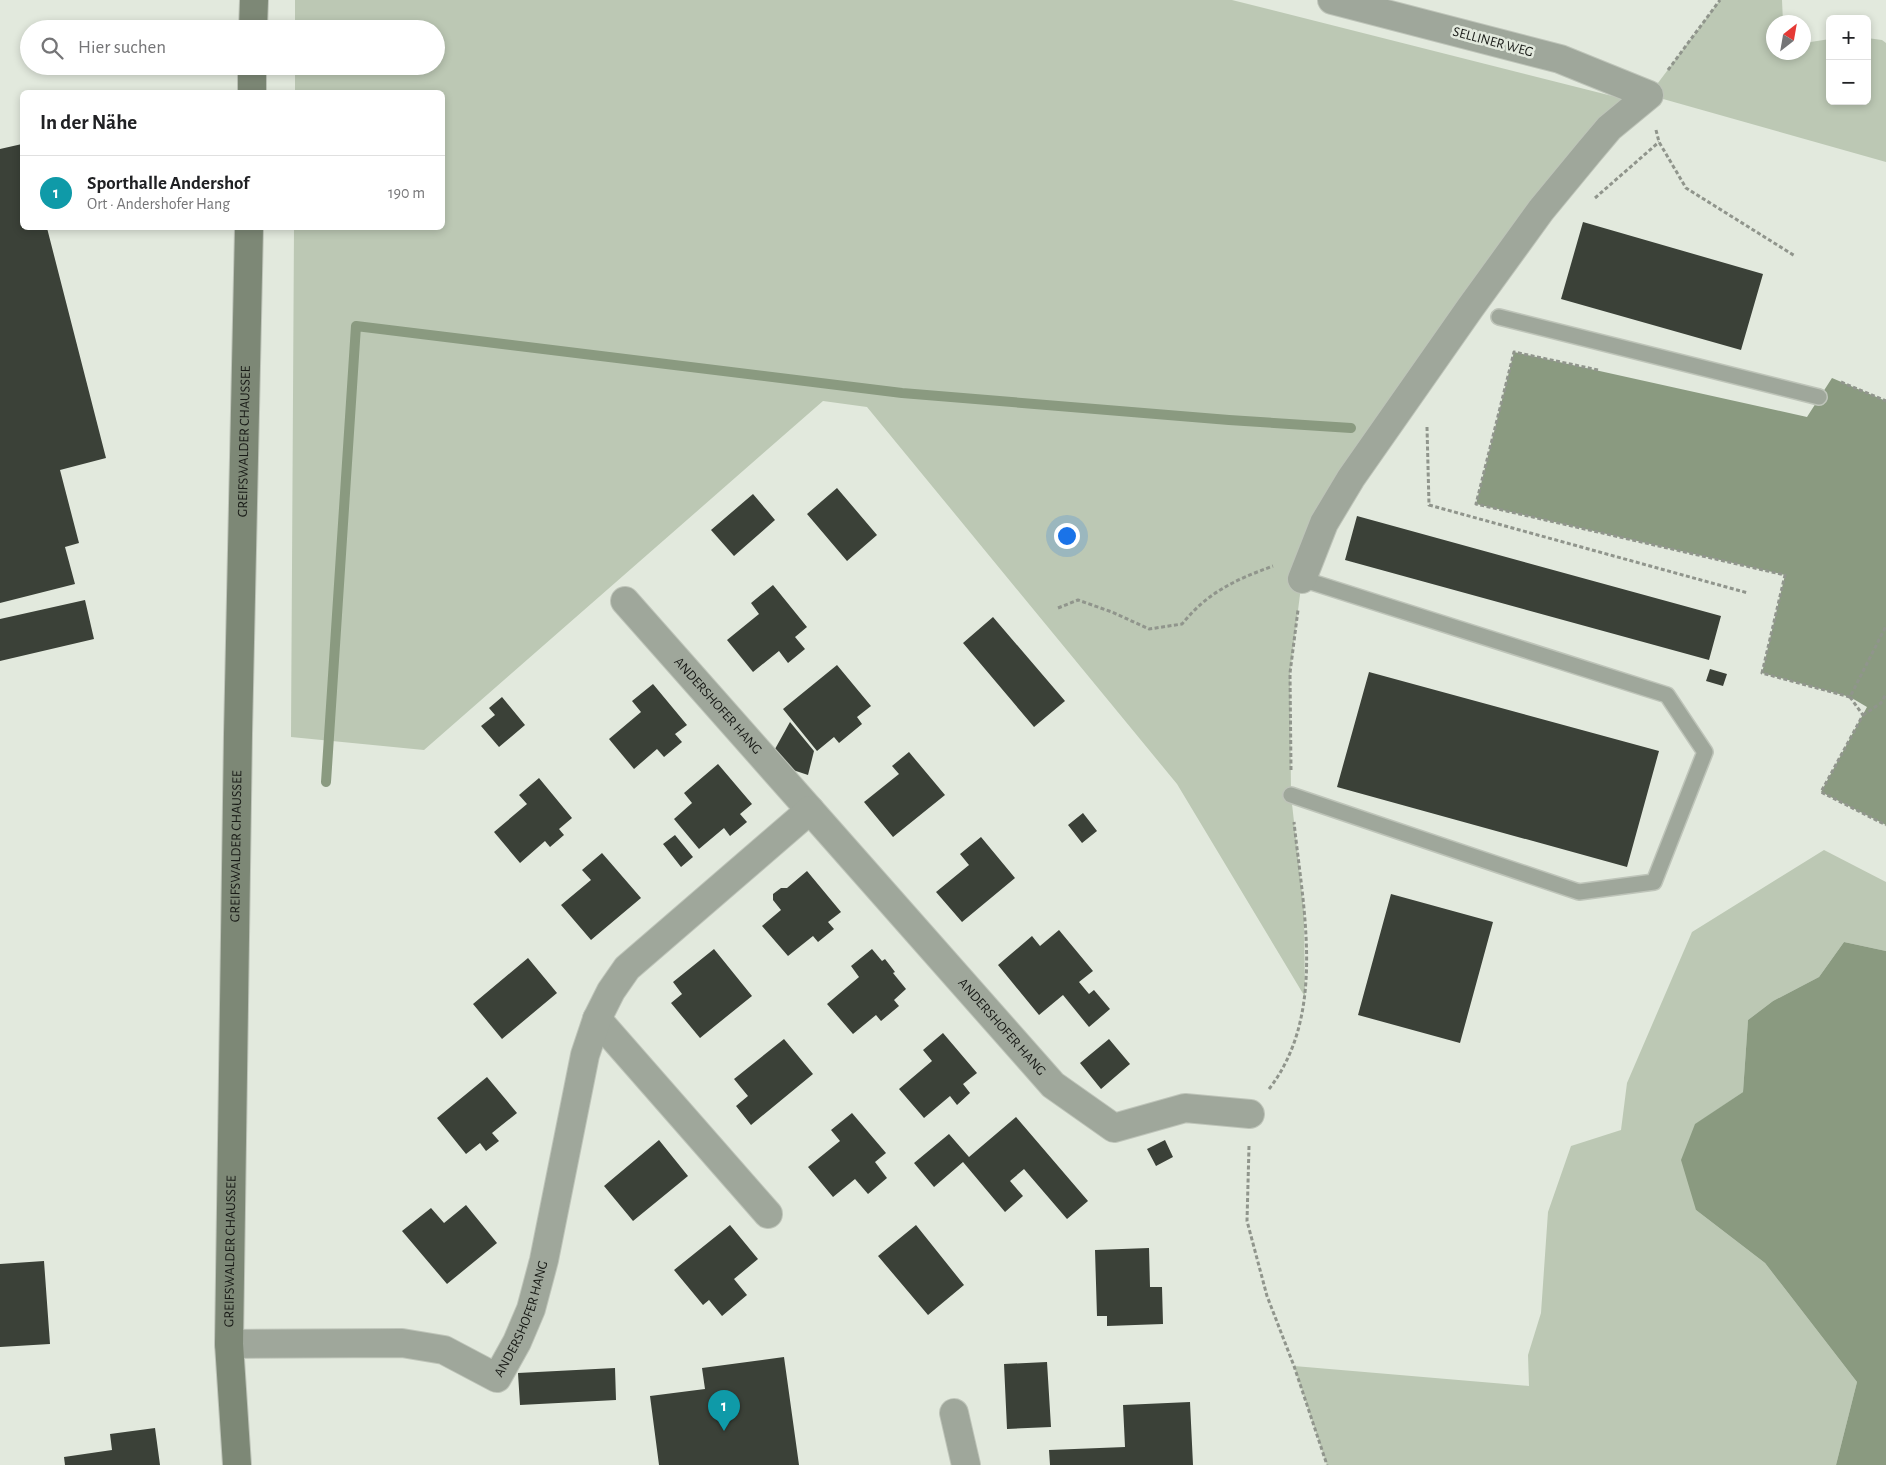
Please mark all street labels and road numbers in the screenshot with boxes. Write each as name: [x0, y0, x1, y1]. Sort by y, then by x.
street label: SELLINER WEG: [1451, 25, 1535, 59]
street label: GREIFSWALDER CHAUSSEE: [236, 365, 253, 517]
street label: ANDERSHOFER HANG: [671, 655, 764, 757]
street label: GREIFSWALDER CHAUSSEE: [228, 770, 244, 922]
street label: ANDERSHOFER HANG: [955, 976, 1048, 1078]
street label: GREIFSWALDER CHAUSSEE: [222, 1175, 238, 1327]
street label: ANDERSHOFER HANG: [492, 1259, 550, 1379]

